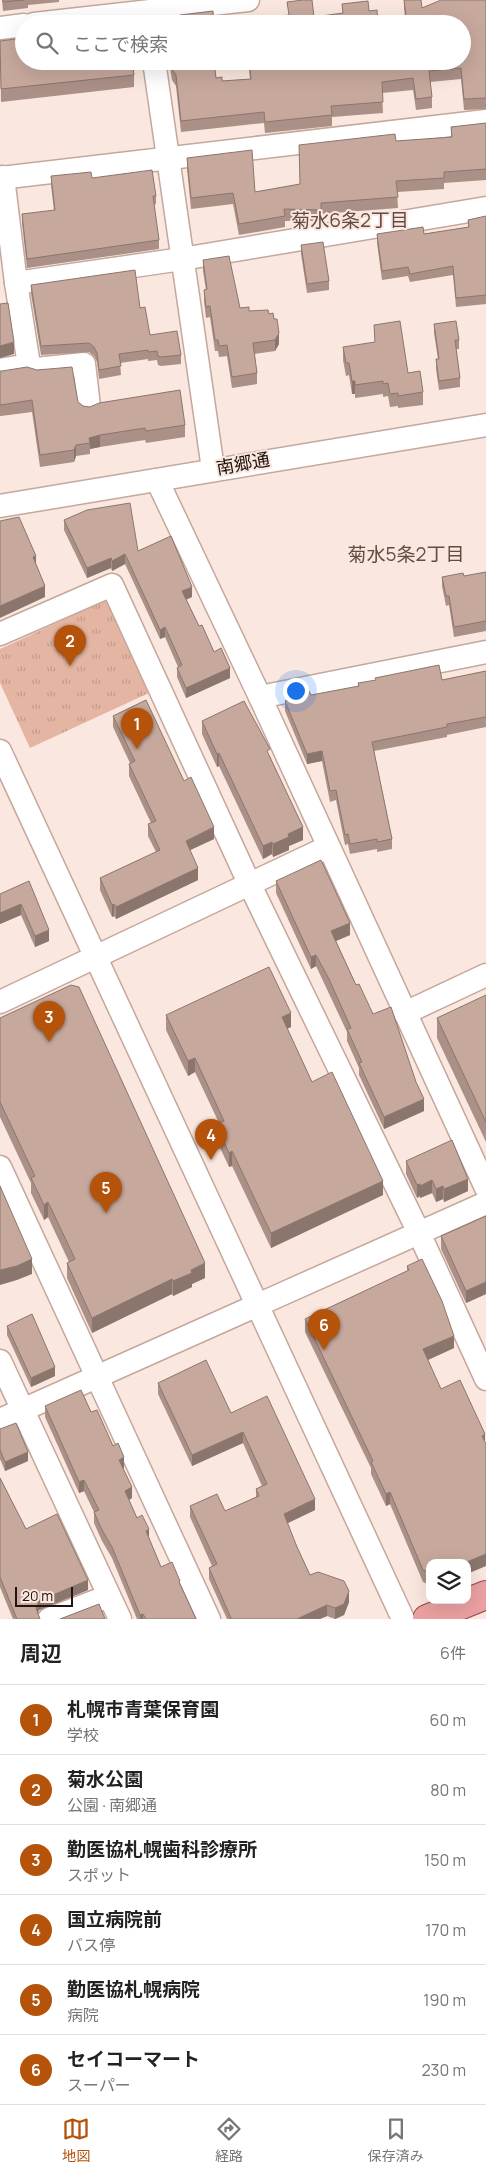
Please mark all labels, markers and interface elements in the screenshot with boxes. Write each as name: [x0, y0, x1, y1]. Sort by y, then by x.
search box: [15, 15, 471, 70]
icon: search: [33, 29, 61, 57]
text: ここで検索: [73, 31, 168, 57]
district label: 菊水6条2丁目: [291, 207, 409, 233]
street label: 南郷通: [214, 447, 271, 480]
district label: 菊水5条2丁目: [348, 541, 464, 567]
pin: 2: [54, 625, 86, 666]
your location: [283, 678, 309, 704]
pin: 1: [121, 708, 153, 749]
pin: 3: [33, 1001, 65, 1042]
pin: 4: [195, 1119, 227, 1160]
pin: 5: [90, 1172, 122, 1213]
pin: 6: [308, 1309, 340, 1350]
map controls: [426, 1559, 471, 1604]
button: layers: [426, 1559, 471, 1604]
scale bar: [15, 1584, 72, 1607]
text: 20 m: [22, 1586, 53, 1605]
text: 周辺: [20, 1639, 62, 1667]
text: 6件: [440, 1642, 466, 1664]
text: 札幌市青葉保育園: [67, 1696, 219, 1722]
text: 1: [32, 1709, 40, 1731]
text: 60 m: [430, 1709, 466, 1731]
text: 学校: [67, 1724, 99, 1746]
text: 菊水公園: [67, 1766, 143, 1792]
text: 2: [31, 1779, 41, 1801]
text: 80 m: [430, 1779, 466, 1801]
text: 公園 · 南郷通: [67, 1794, 157, 1816]
text: 勤医協札幌歯科診療所: [67, 1836, 257, 1862]
text: 3: [31, 1849, 41, 1871]
text: 150 m: [424, 1849, 466, 1871]
text: スポット: [67, 1864, 131, 1886]
text: 国立病院前: [67, 1906, 162, 1932]
text: 4: [31, 1919, 41, 1941]
text: 170 m: [425, 1919, 466, 1941]
text: バス停: [67, 1934, 115, 1956]
text: 勤医協札幌病院: [67, 1976, 200, 2002]
text: 5: [31, 1989, 41, 2011]
text: 190 m: [423, 1989, 466, 2011]
text: 病院: [67, 2004, 99, 2026]
text: セイコーマート: [67, 2046, 200, 2072]
text: 6: [31, 2059, 41, 2081]
text: 230 m: [422, 2059, 466, 2081]
text: スーパー: [67, 2074, 131, 2096]
tab: 地図: [62, 2115, 90, 2165]
tab: 経路: [215, 2115, 243, 2165]
tab: 保存済み: [368, 2115, 424, 2165]

